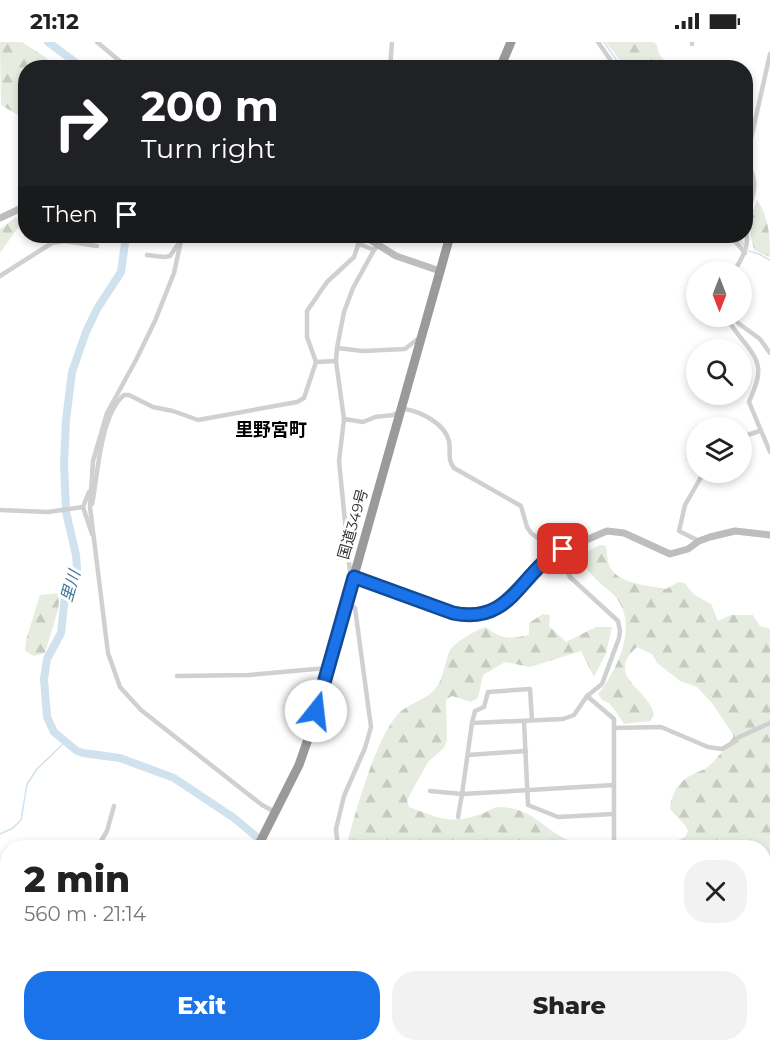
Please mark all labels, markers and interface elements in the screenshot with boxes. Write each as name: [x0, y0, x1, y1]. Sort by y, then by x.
text: 21:12: [30, 8, 79, 35]
text: 200 m: [141, 80, 279, 132]
icon: right: [42, 84, 120, 162]
text: Turn right: [141, 132, 276, 165]
icon: arrive: [110, 198, 143, 231]
text: Then: [42, 201, 98, 228]
north arrow: [686, 261, 752, 327]
map controls: [686, 261, 752, 483]
button: search: [686, 339, 752, 405]
button: layers: [686, 417, 752, 483]
district label: 里野宮町: [235, 419, 307, 441]
street label: 国道349号: [333, 486, 372, 561]
pin: [537, 523, 588, 574]
icon: arrive: [546, 532, 579, 565]
water label: 里川: [57, 566, 85, 604]
position arrow: [284, 679, 348, 743]
text: 2 min: [24, 857, 130, 901]
button: close: [684, 860, 747, 923]
text: 560 m · 21:14: [24, 902, 146, 926]
button: Exit: [24, 971, 380, 1040]
button: Share: [392, 971, 747, 1040]

